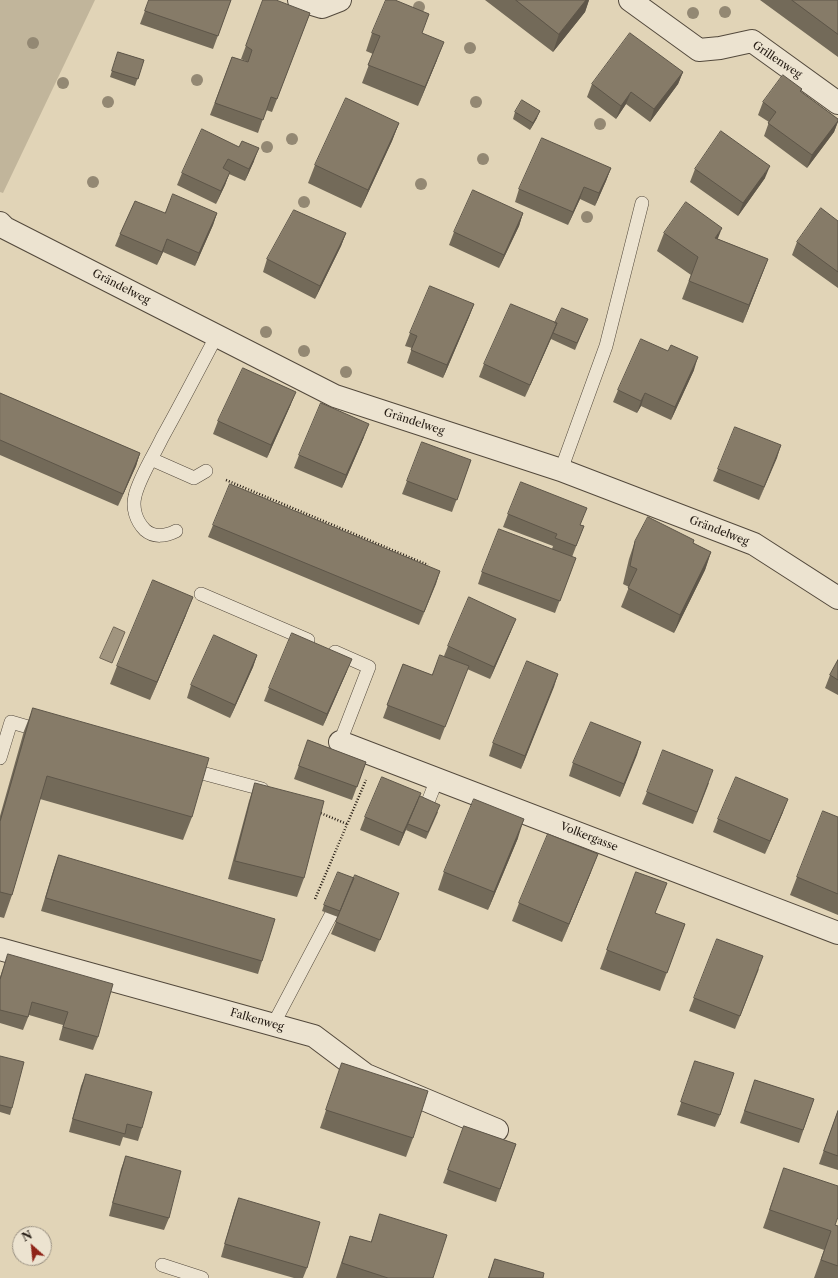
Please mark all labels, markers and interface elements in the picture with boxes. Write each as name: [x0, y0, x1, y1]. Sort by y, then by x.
street label: Grillenweg: [750, 39, 804, 81]
street label: Grändelweg: [90, 267, 152, 307]
street label: Grändelweg: [382, 406, 446, 438]
street label: Grändelweg: [687, 514, 751, 548]
street label: Volkergasse: [558, 820, 620, 854]
street label: Falkenweg: [229, 1006, 285, 1034]
north arrow: [12, 1226, 52, 1266]
text: N: [20, 1228, 34, 1245]

